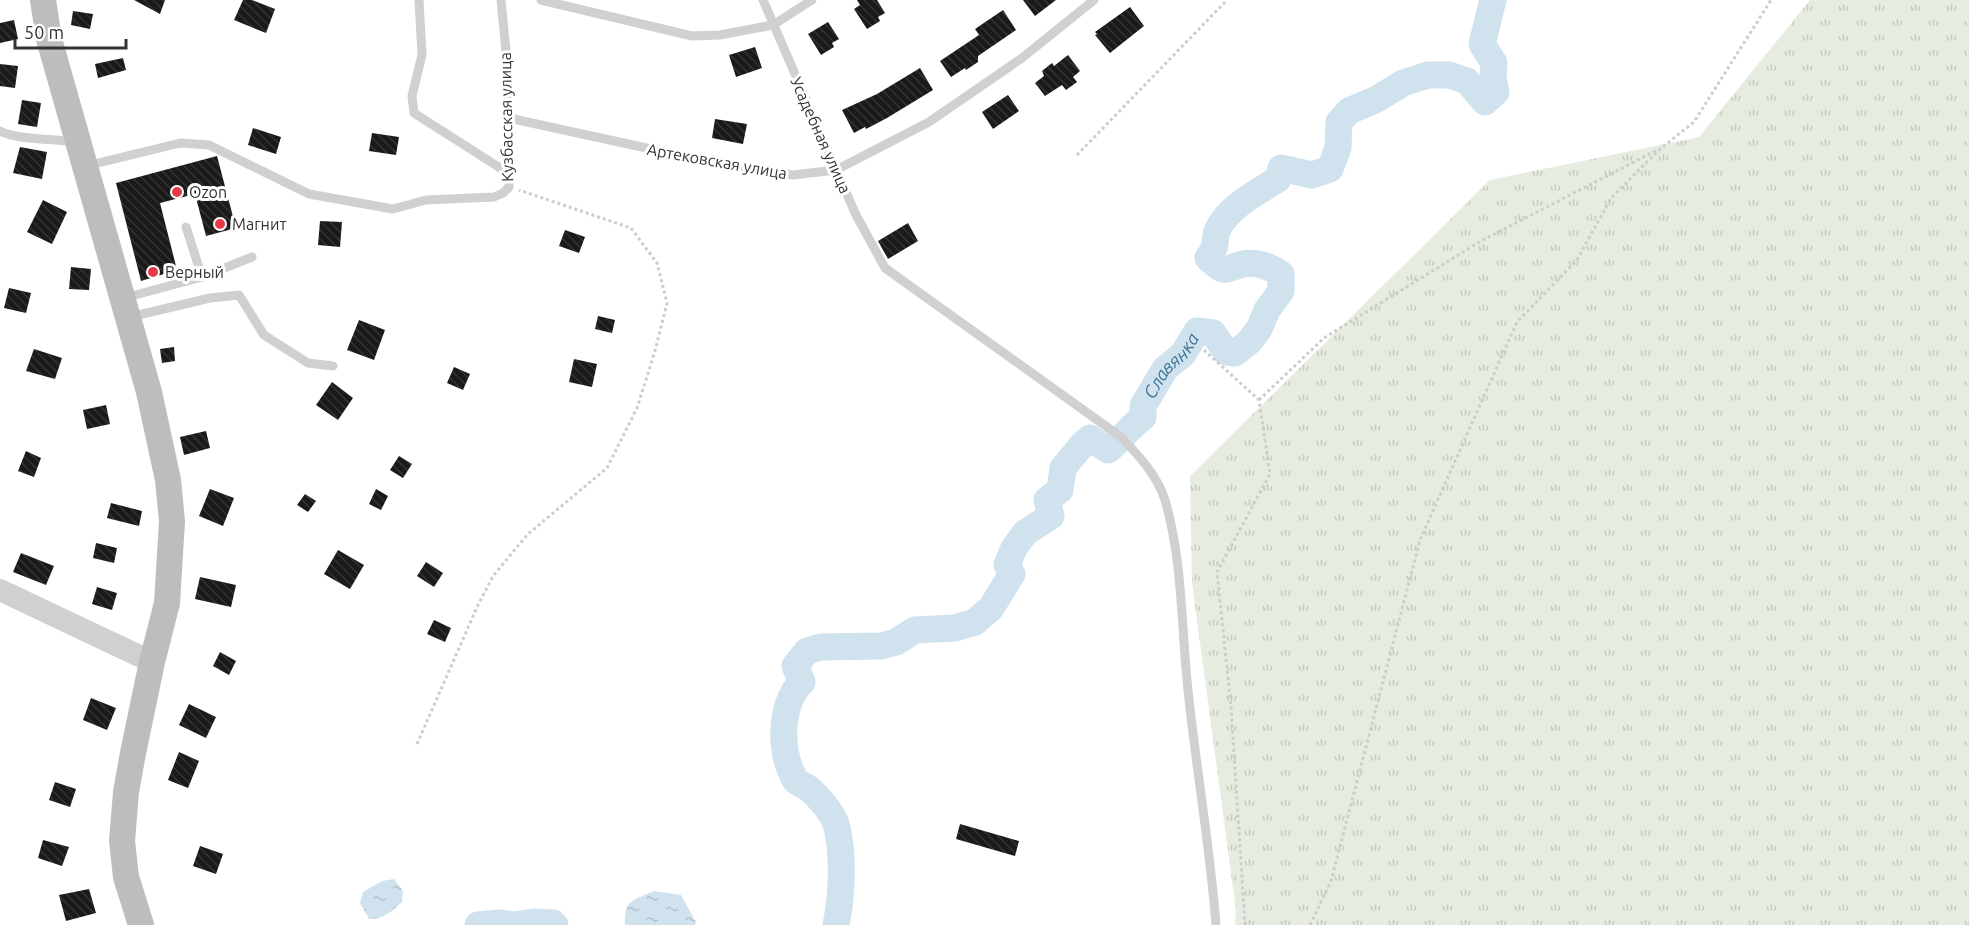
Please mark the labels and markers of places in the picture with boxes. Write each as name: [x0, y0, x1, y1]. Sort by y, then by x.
place label: Ozon: [189, 183, 227, 201]
marker: Ozon: [170, 185, 184, 199]
place label: Магнит: [232, 215, 287, 233]
marker: Магнит: [213, 217, 227, 231]
place label: Верный: [165, 263, 224, 281]
marker: Верный: [146, 265, 160, 279]

